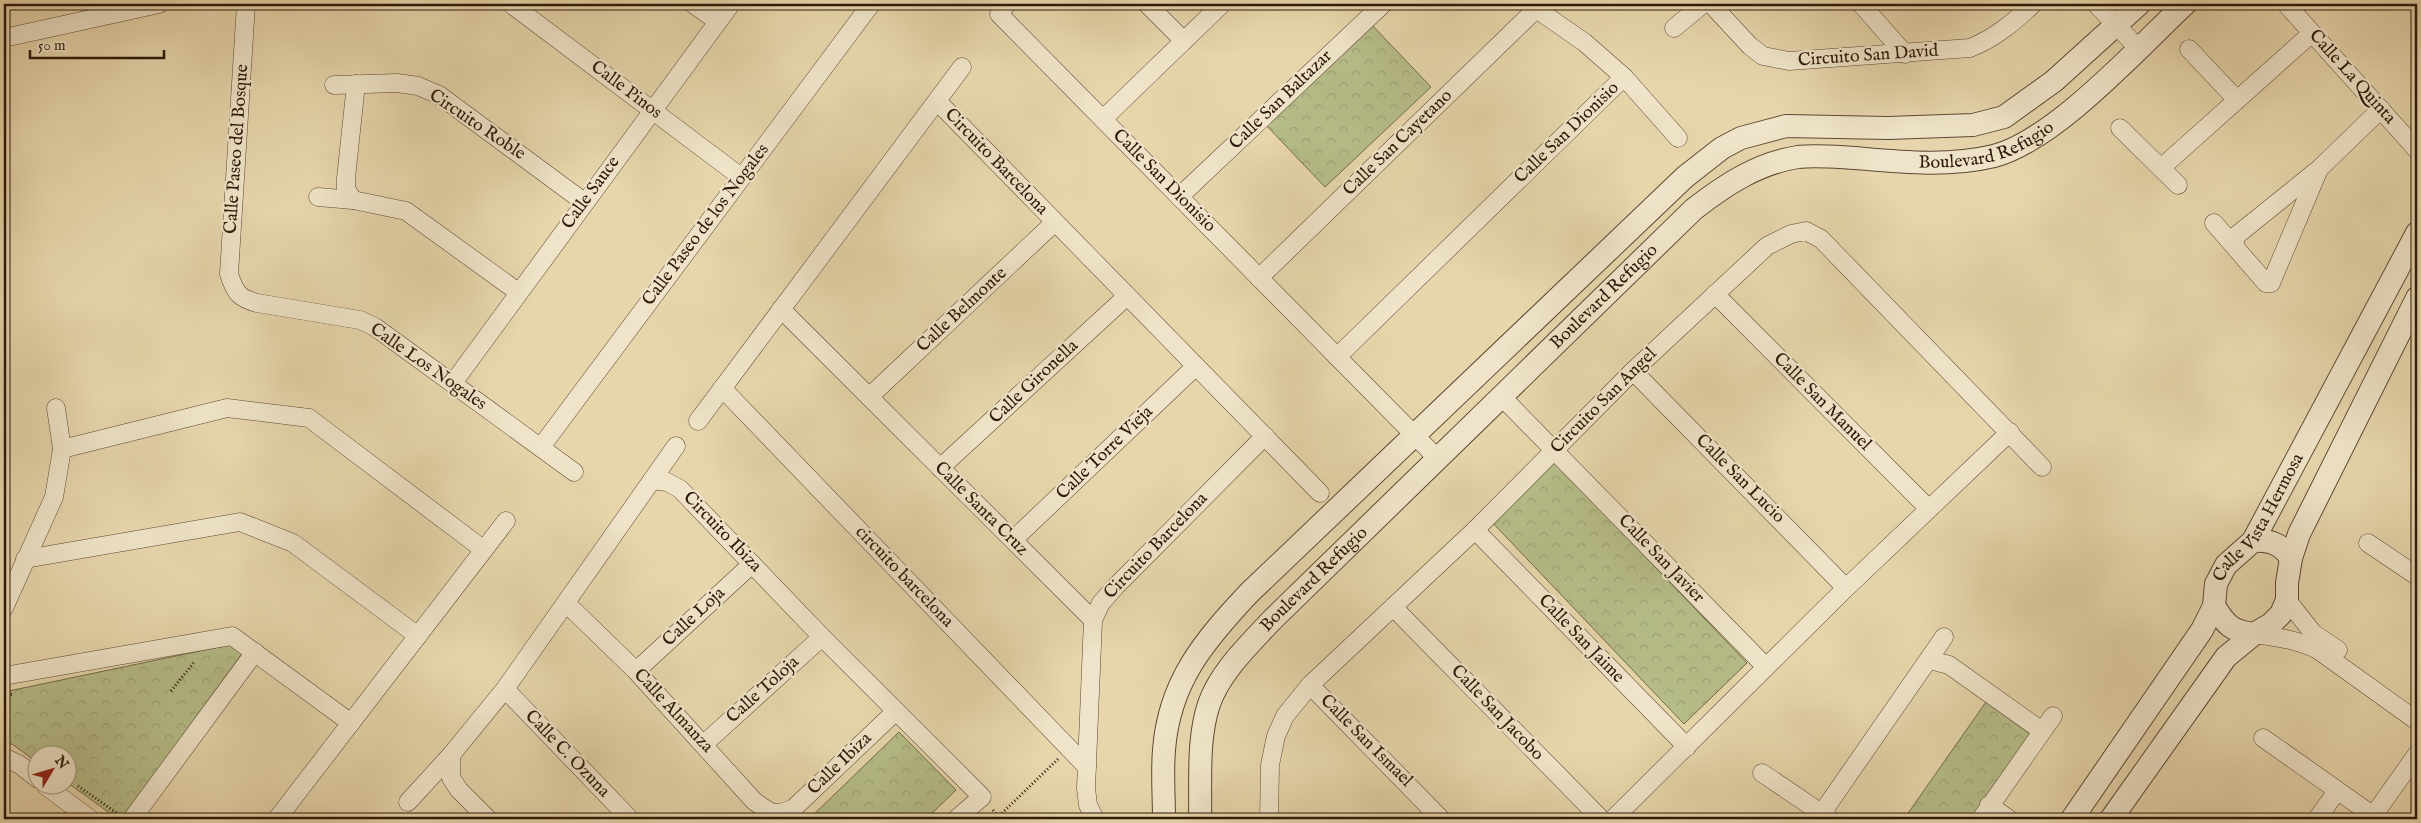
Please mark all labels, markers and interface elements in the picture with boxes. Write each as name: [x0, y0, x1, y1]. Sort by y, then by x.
street label: Calle La Quinta: [2303, 25, 2401, 129]
scale bar: [30, 28, 164, 60]
text: 50 m: [38, 36, 66, 55]
street label: Circuito San David: [1797, 40, 1939, 72]
street label: Calle San Baltazar: [1225, 45, 1338, 155]
street label: Calle Pinos: [586, 56, 666, 124]
street label: Calle Paseo del Bosque: [220, 63, 254, 235]
street label: Calle San Dionisio: [1510, 77, 1625, 189]
street label: Circuito Roble: [424, 84, 530, 166]
street label: Calle San Cayetano: [1338, 85, 1458, 201]
street label: Circuito Barcelona: [939, 104, 1053, 220]
street label: Boulevard Refugio: [1918, 116, 2059, 174]
street label: Calle San Dionisio: [1107, 124, 1221, 238]
street label: Calle Paseo de los Nogales: [637, 139, 775, 311]
street label: Calle Sauce: [557, 152, 625, 234]
street label: Boulevard Refugio: [1545, 239, 1663, 354]
street label: Calle Belmonte: [912, 262, 1012, 358]
street label: Calle Los Nogales: [365, 318, 491, 416]
street label: Calle Gironella: [985, 335, 1083, 429]
street label: Circuito San Angel: [1546, 343, 1662, 459]
street label: Calle San Manuel: [1768, 348, 1876, 456]
street label: Calle Torre Vieja: [1052, 401, 1158, 505]
street label: Calle San Lucio: [1690, 429, 1790, 529]
street label: Calle Vista Hermosa: [2208, 449, 2309, 586]
street label: Calle Santa Cruz: [929, 457, 1033, 561]
street label: Circuito Ibiza: [678, 487, 767, 578]
street label: Circuito Barcelona: [1099, 488, 1213, 604]
street label: Calle San Javier: [1613, 510, 1710, 609]
street label: circuito barcelona: [850, 521, 958, 633]
street label: Boulevard Refugio: [1255, 521, 1373, 637]
street label: Calle Loja: [658, 582, 730, 652]
street label: Calle San Jaime: [1533, 590, 1629, 688]
street label: Calle Toloja: [722, 651, 804, 729]
street label: Calle San Jacobo: [1445, 660, 1549, 766]
street label: Calle Almanza: [628, 664, 718, 758]
street label: Calle San Ismael: [1315, 690, 1417, 792]
street label: Calle C. Ozuna: [519, 705, 615, 803]
street label: Calle Ibiza: [803, 728, 877, 800]
north arrow: [28, 746, 78, 796]
text: N: [50, 752, 72, 773]

